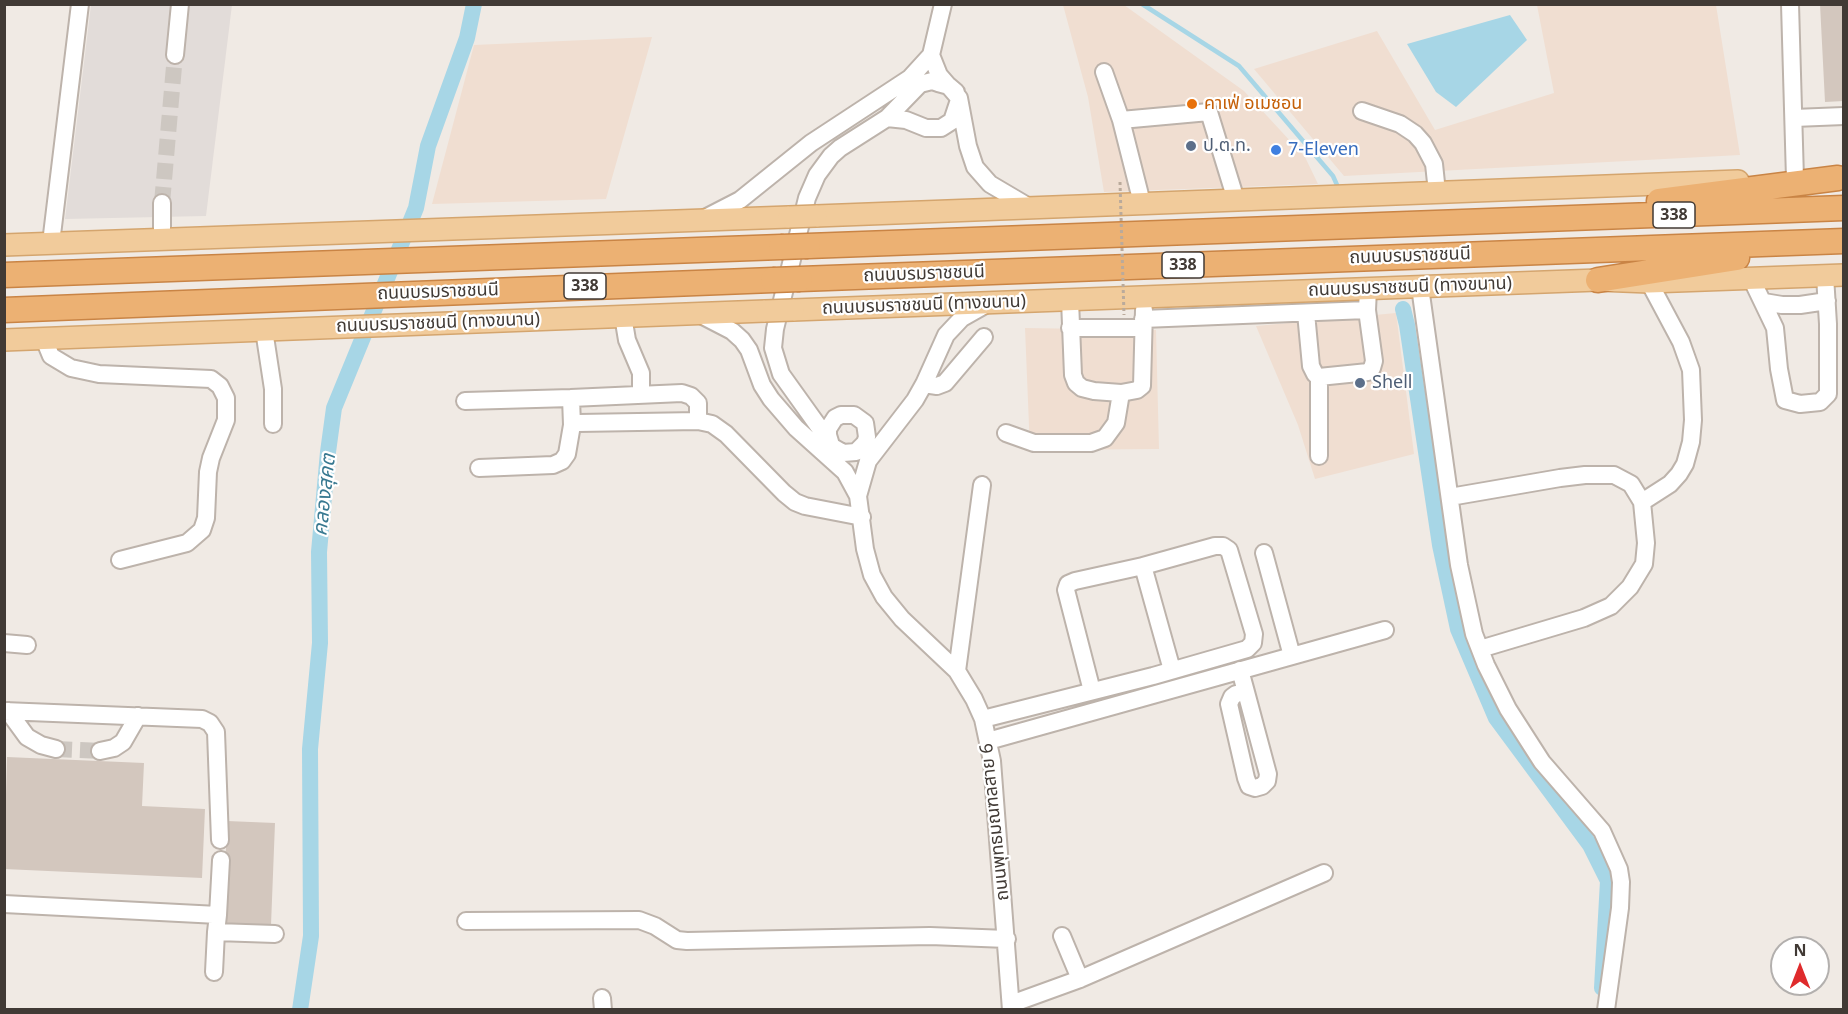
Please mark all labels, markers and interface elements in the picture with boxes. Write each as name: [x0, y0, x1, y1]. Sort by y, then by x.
place label: คาเฟ่ อเมซอน: [1204, 93, 1302, 115]
marker: คาเฟ่ อเมซอน: [1185, 97, 1199, 111]
place label: ป.ต.ท.: [1203, 135, 1251, 157]
marker: ป.ต.ท.: [1184, 139, 1198, 153]
place label: 7-Eleven: [1288, 139, 1359, 161]
marker: 7-Eleven: [1269, 143, 1283, 157]
road number: 338: [1653, 202, 1695, 228]
street label: ถนนบรมราชชนนี: [1349, 243, 1471, 269]
road number: 338: [1162, 252, 1204, 278]
street label: ถนนบรมราชชนนี: [863, 261, 985, 287]
road number: 338: [564, 273, 606, 299]
street label: ถนนบรมราชชนนี (ทางขนาน): [1308, 273, 1512, 301]
street label: ถนนบรมราชชนนี: [377, 279, 499, 305]
street label: ถนนบรมราชชนนี (ทางขนาน): [822, 291, 1026, 319]
street label: ถนนบรมราชชนนี (ทางขนาน): [336, 309, 540, 337]
place label: Shell: [1372, 372, 1412, 394]
marker: Shell: [1353, 376, 1367, 390]
water label: คลองสุคต: [309, 453, 341, 537]
street label: ถนนพุทธมณฑลสาย 6: [976, 742, 1014, 902]
north arrow: [1770, 936, 1830, 996]
text: N: [1793, 939, 1807, 961]

